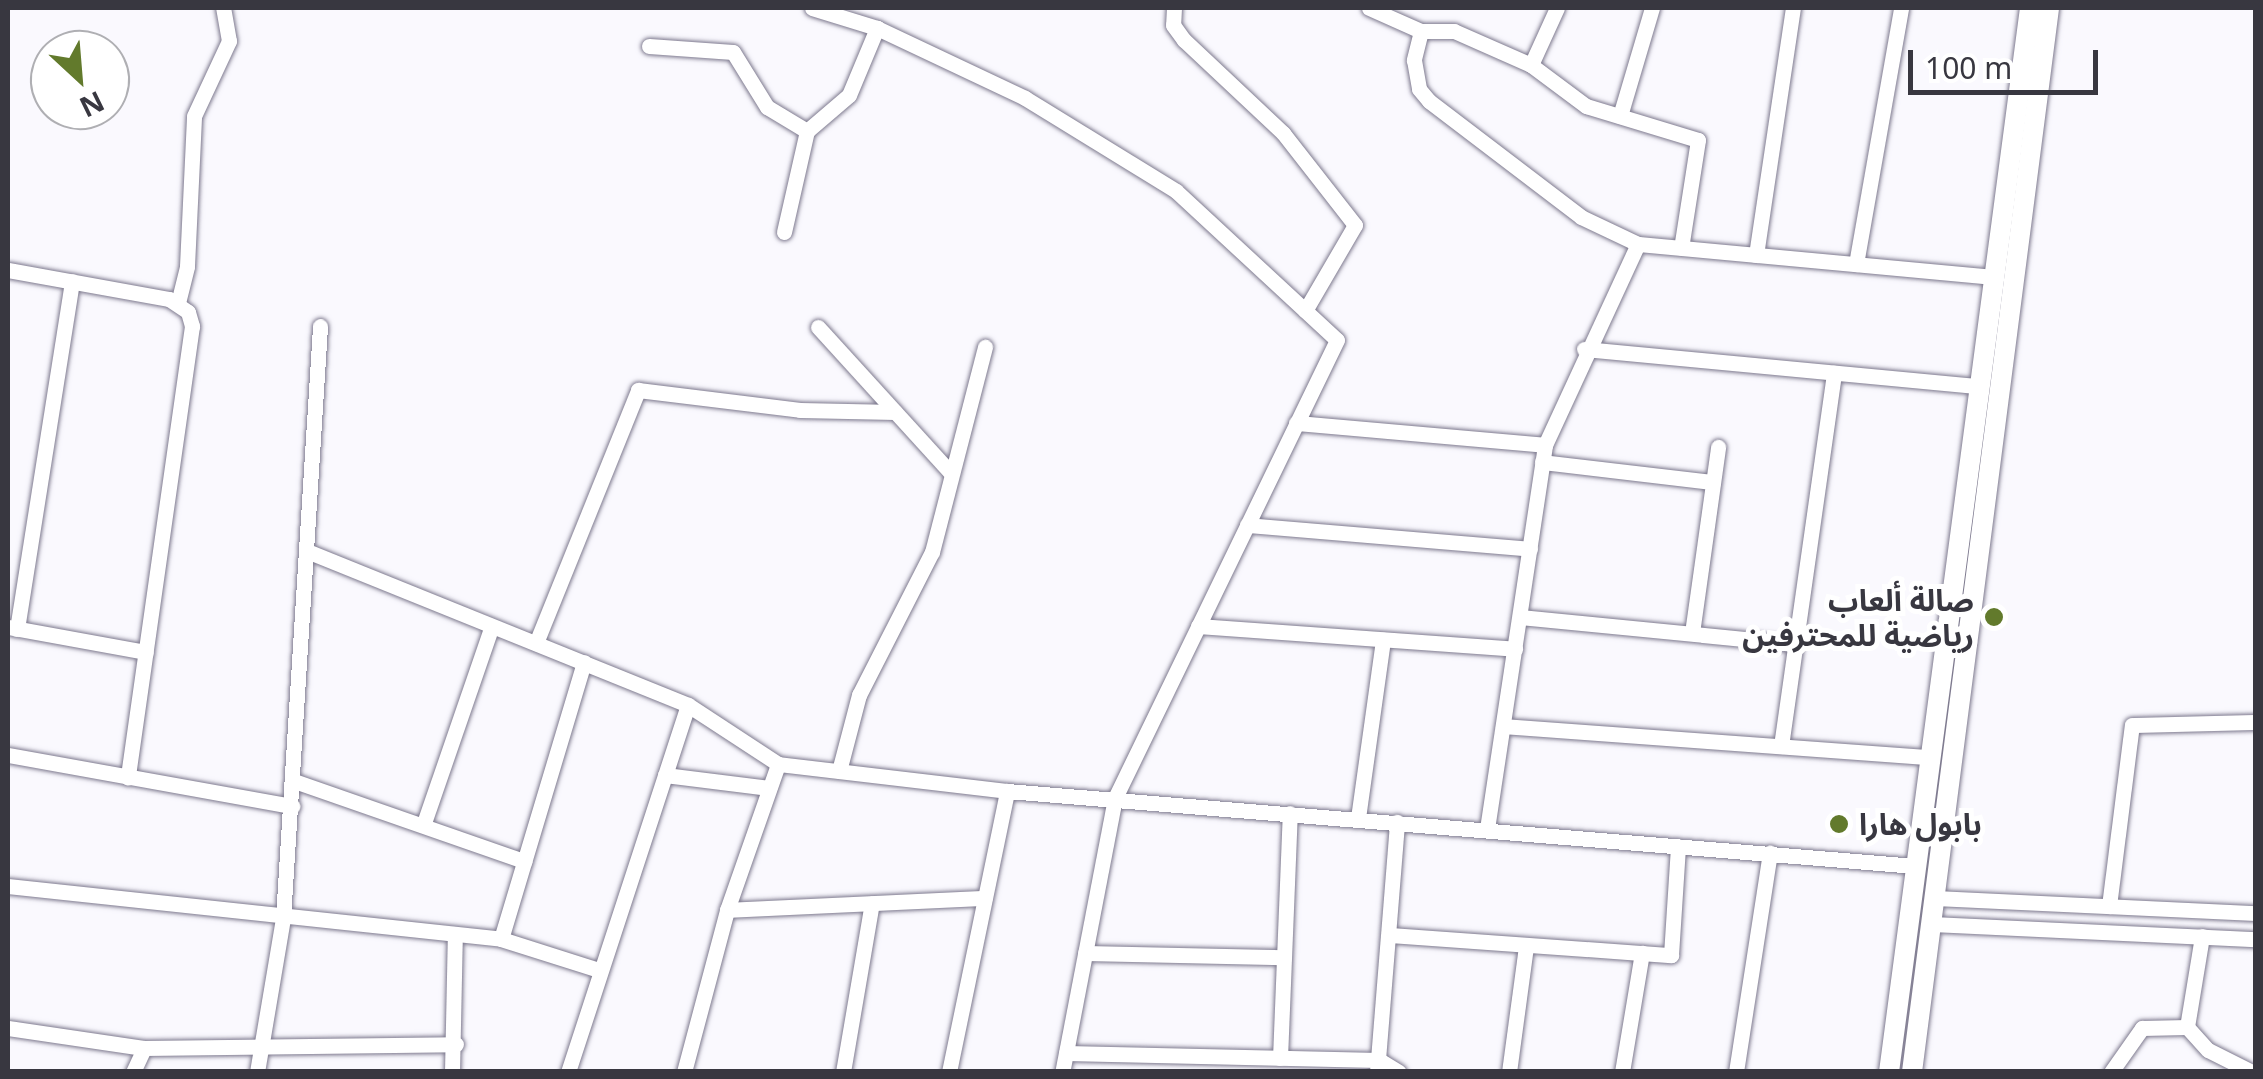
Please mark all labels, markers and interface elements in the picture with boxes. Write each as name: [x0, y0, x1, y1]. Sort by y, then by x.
north arrow: [30, 30, 130, 130]
scale bar: [1913, 30, 2103, 92]
text: 100 m: [1925, 47, 2012, 88]
text: N: [74, 83, 111, 127]
place label: صالة ألعاب رياضية للمحترفين: [1742, 582, 1974, 652]
marker: صالة ألعاب رياضية للمحترفين: [1983, 606, 2005, 628]
place label: بابول هارا: [1859, 806, 1982, 842]
marker: بابول هارا: [1828, 813, 1850, 835]

